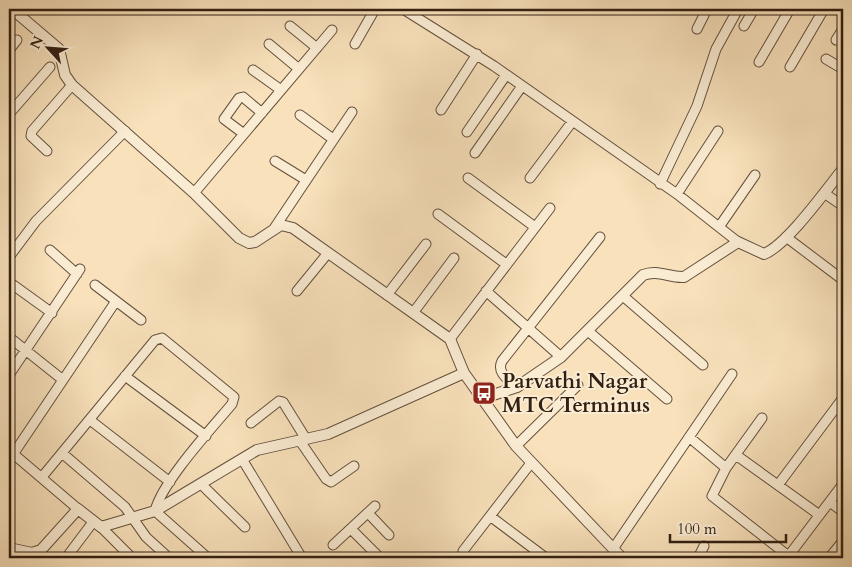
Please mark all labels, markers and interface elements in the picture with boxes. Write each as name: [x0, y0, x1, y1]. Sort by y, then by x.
north arrow: [22, 22, 72, 72]
text: N: [26, 33, 48, 52]
place label: Parvathi Nagar MTC Terminus: [502, 367, 650, 420]
bus stop icon: Parvathi Nagar MTC Terminus: [471, 380, 497, 406]
scale bar: [670, 512, 786, 544]
text: 100 m: [677, 519, 717, 539]

